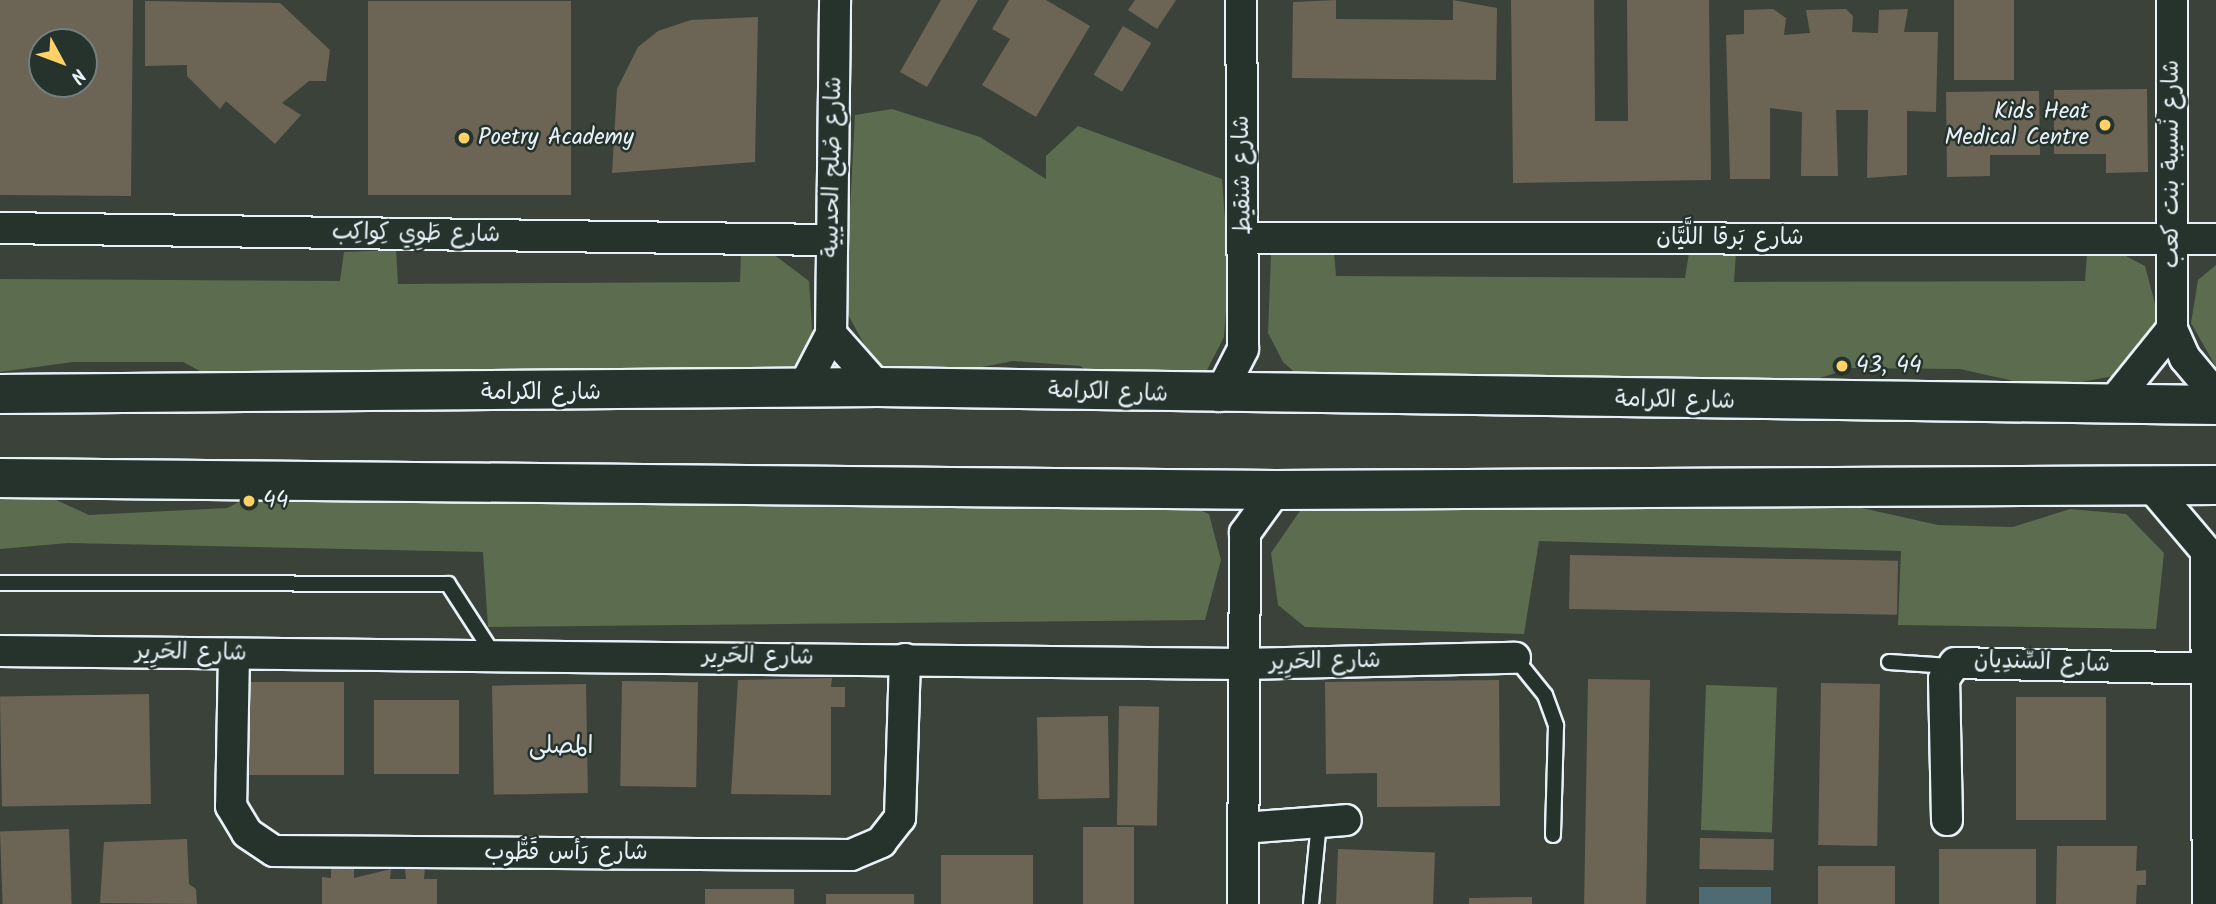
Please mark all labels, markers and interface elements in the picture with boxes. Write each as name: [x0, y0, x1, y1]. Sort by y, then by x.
north arrow: [28, 28, 98, 98]
street label: شارع نُسيبة بنت كعب: [2158, 60, 2186, 268]
text: N: [62, 61, 93, 90]
street label: شارع صُلح الحديبية: [818, 76, 848, 258]
place label: Kids Heat Medical Centre: [1944, 98, 2089, 152]
street label: شارع شنقيط: [1228, 115, 1258, 235]
marker: Kids Heat Medical Centre: [2095, 115, 2115, 135]
place label: Poetry Academy: [478, 124, 634, 152]
marker: Poetry Academy: [456, 130, 472, 146]
street label: شارع طَوِي كِواكِب: [332, 219, 500, 249]
street label: شارع بَرقا اللَّيَّان: [1656, 224, 1804, 252]
place label: 43, 44: [1856, 352, 1922, 380]
marker: 43, 44: [1834, 358, 1850, 374]
street label: شارع الكرامة: [1048, 377, 1168, 409]
street label: شارع الكرامة: [481, 379, 601, 407]
street label: شارع الكرامة: [1615, 386, 1735, 416]
place label: 44: [263, 487, 288, 515]
marker: 44: [241, 493, 257, 509]
street label: شارع الحَرِير: [135, 638, 247, 668]
street label: شارع الحَرِير: [702, 642, 814, 672]
street label: شارع الحَرِير: [1269, 647, 1381, 677]
street label: شارع السِّندِيان: [1973, 647, 2111, 679]
district label: المصلى: [529, 733, 593, 761]
street label: شارع رَأس قَطُّوب: [484, 839, 648, 867]

